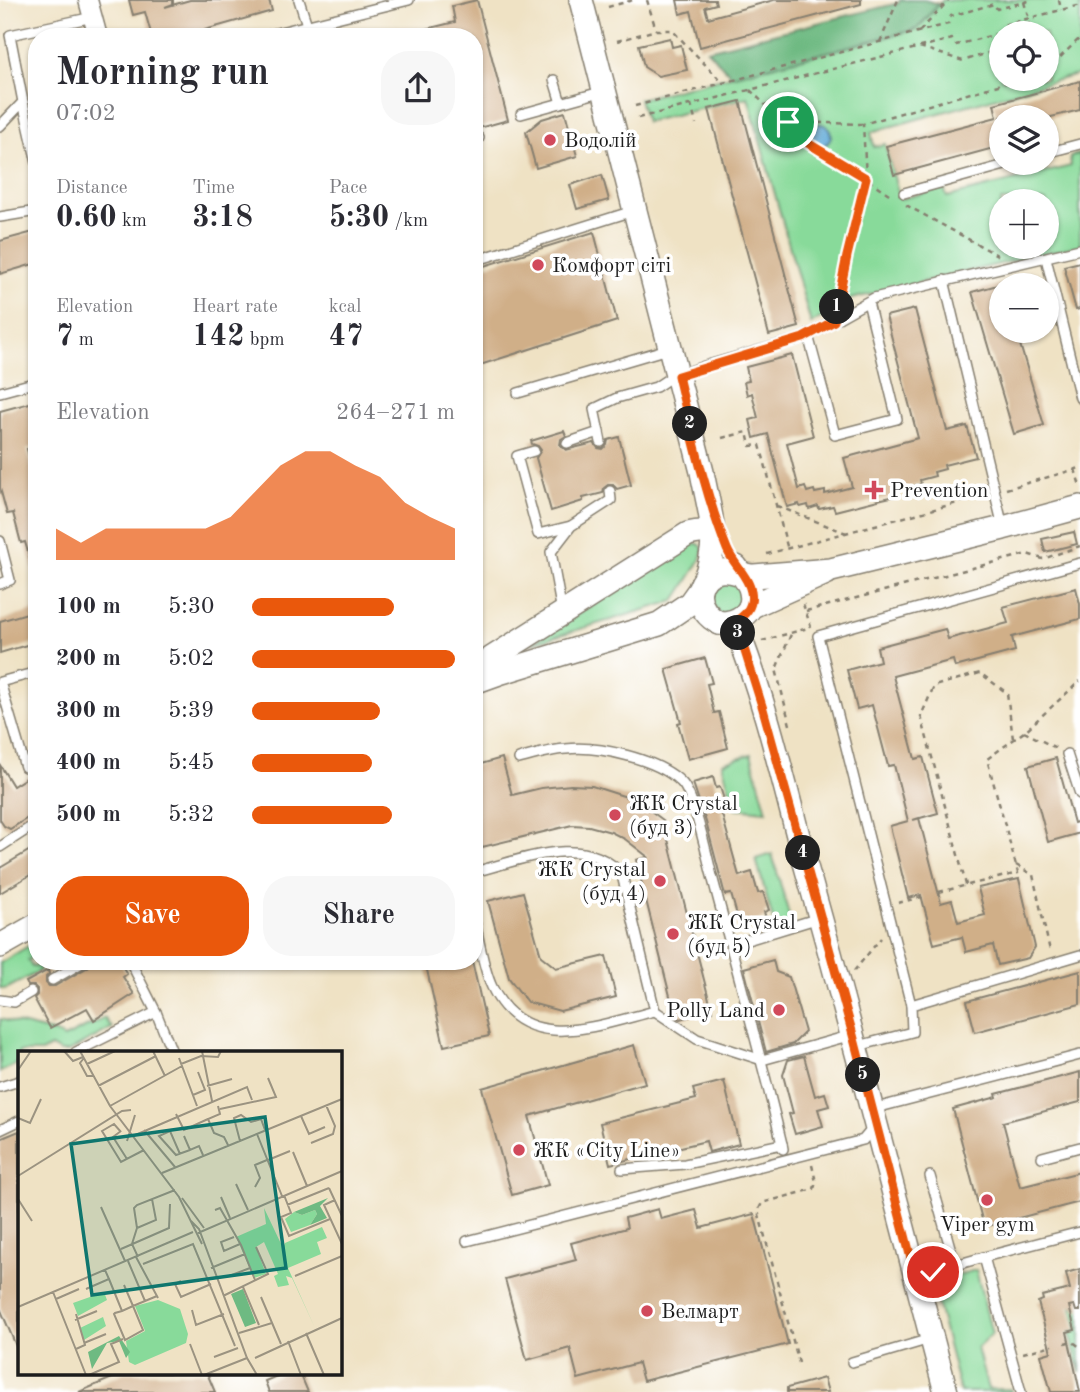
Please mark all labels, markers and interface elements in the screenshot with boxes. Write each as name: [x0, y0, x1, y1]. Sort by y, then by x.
map controls: [989, 21, 1059, 343]
button: locate: [989, 21, 1059, 91]
button: share: [381, 51, 455, 125]
text: Morning run: [56, 55, 269, 93]
pin: [758, 92, 818, 152]
text: 07:02: [56, 102, 116, 125]
icon: arrive: [769, 103, 807, 141]
button: layers: [989, 105, 1059, 175]
place label: Водолій: [564, 131, 637, 152]
marker: Водолій: [542, 132, 558, 148]
text: Distance: [56, 179, 128, 198]
text: Time: [192, 179, 235, 198]
text: Pace: [329, 179, 367, 198]
button: +: [989, 189, 1059, 259]
text: 0.60: [56, 203, 117, 233]
text: 3:18: [192, 203, 253, 233]
text: 5:30: [329, 203, 389, 233]
text: km: [117, 212, 147, 231]
text: /km: [389, 212, 428, 231]
place label: Комфорт сіті: [552, 256, 671, 277]
marker: Комфорт сіті: [530, 257, 546, 273]
button: −: [989, 273, 1059, 343]
pin: 1: [820, 290, 854, 324]
text: 1: [831, 297, 842, 316]
text: Elevation: [56, 298, 133, 317]
text: Heart rate: [192, 298, 278, 317]
text: kcal: [329, 298, 361, 317]
text: 7: [56, 322, 73, 352]
text: 142: [192, 322, 245, 352]
text: 47: [329, 322, 363, 352]
text: m: [73, 331, 94, 350]
text: bpm: [245, 331, 285, 350]
text: Elevation: [56, 401, 150, 424]
text: 264–271 m: [336, 401, 455, 424]
pin: 2: [672, 406, 708, 442]
text: 2: [684, 414, 695, 433]
marker: Prevention: [864, 480, 884, 500]
place label: Prevention: [890, 481, 988, 502]
text: 100 m: [56, 595, 121, 618]
text: 5:30: [168, 595, 214, 618]
pin: 3: [720, 616, 756, 650]
text: 3: [732, 623, 743, 642]
text: 200 m: [56, 647, 121, 670]
text: 5:02: [168, 647, 214, 670]
text: 300 m: [56, 699, 121, 722]
text: 5:39: [168, 699, 214, 722]
text: 400 m: [56, 751, 121, 774]
text: 5:45: [168, 751, 214, 774]
place label: ЖК Crystal (буд 3): [629, 794, 738, 839]
text: 500 m: [56, 803, 121, 826]
text: 5:32: [168, 803, 214, 826]
marker: ЖК Crystal (буд 3): [607, 807, 623, 823]
pin: 4: [786, 836, 820, 870]
text: 4: [797, 843, 808, 862]
place label: ЖК Crystal (буд 4): [537, 860, 646, 905]
marker: ЖК Crystal (буд 4): [652, 873, 668, 889]
button: Save: [56, 876, 249, 956]
button: Share: [263, 876, 455, 956]
place label: ЖК Crystal (буд 5): [687, 913, 796, 958]
marker: ЖК Crystal (буд 5): [665, 926, 681, 942]
place label: Polly Land: [666, 1001, 765, 1022]
marker: Polly Land: [771, 1002, 787, 1018]
inset map: [18, 1051, 341, 1374]
pin: 5: [846, 1058, 880, 1092]
text: 5: [857, 1065, 868, 1084]
place label: ЖК «City Line»: [533, 1141, 680, 1162]
marker: ЖК «City Line»: [511, 1142, 527, 1158]
marker: Viper gym: [979, 1192, 995, 1208]
place label: Viper gym: [939, 1215, 1035, 1236]
pin: [903, 1242, 963, 1302]
icon: check: [914, 1253, 952, 1291]
place label: Велмарт: [661, 1302, 739, 1323]
marker: Велмарт: [639, 1303, 655, 1319]

